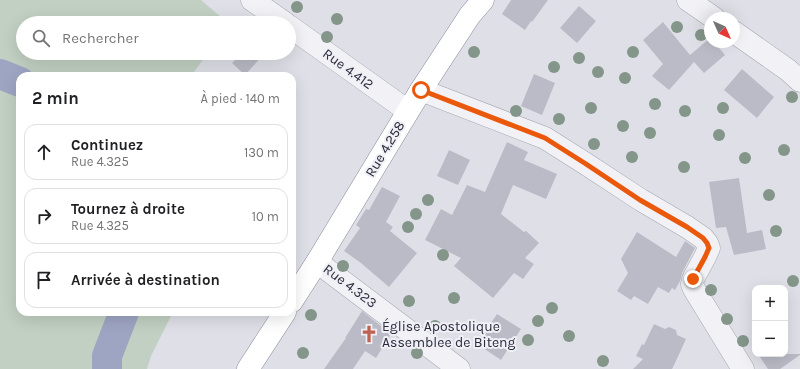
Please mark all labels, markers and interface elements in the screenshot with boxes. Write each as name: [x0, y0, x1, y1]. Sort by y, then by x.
north arrow: [704, 12, 740, 48]
search box: [16, 16, 296, 60]
icon: search: [30, 27, 52, 49]
text: Rechercher: [62, 29, 139, 47]
street label: Rue 4.412: [319, 45, 377, 93]
route start: [412, 81, 430, 99]
text: 2 min: [32, 88, 79, 108]
text: À pied · 140 m: [201, 91, 280, 106]
street label: Rue 4.258: [362, 118, 408, 180]
text: Continuez: [71, 136, 143, 154]
icon: ahead: [33, 141, 55, 163]
text: 130 m: [244, 145, 279, 160]
text: Rue 4.325: [71, 154, 129, 169]
text: Tournez à droite: [71, 200, 185, 218]
icon: right: [33, 205, 55, 227]
text: 10 m: [252, 209, 279, 224]
text: Rue 4.325: [71, 218, 129, 233]
street label: Rue 4.323: [320, 260, 380, 312]
icon: arrive: [33, 269, 55, 291]
route end: [684, 270, 702, 288]
text: Arrivée à destination: [71, 271, 220, 289]
map controls: [752, 285, 788, 357]
button: +: [752, 285, 788, 321]
place label: Église Apostolique Assemblee de Biteng: [382, 317, 516, 351]
button: −: [752, 321, 788, 357]
church icon: Église Apostolique Assemblee de Biteng: [359, 324, 379, 344]

